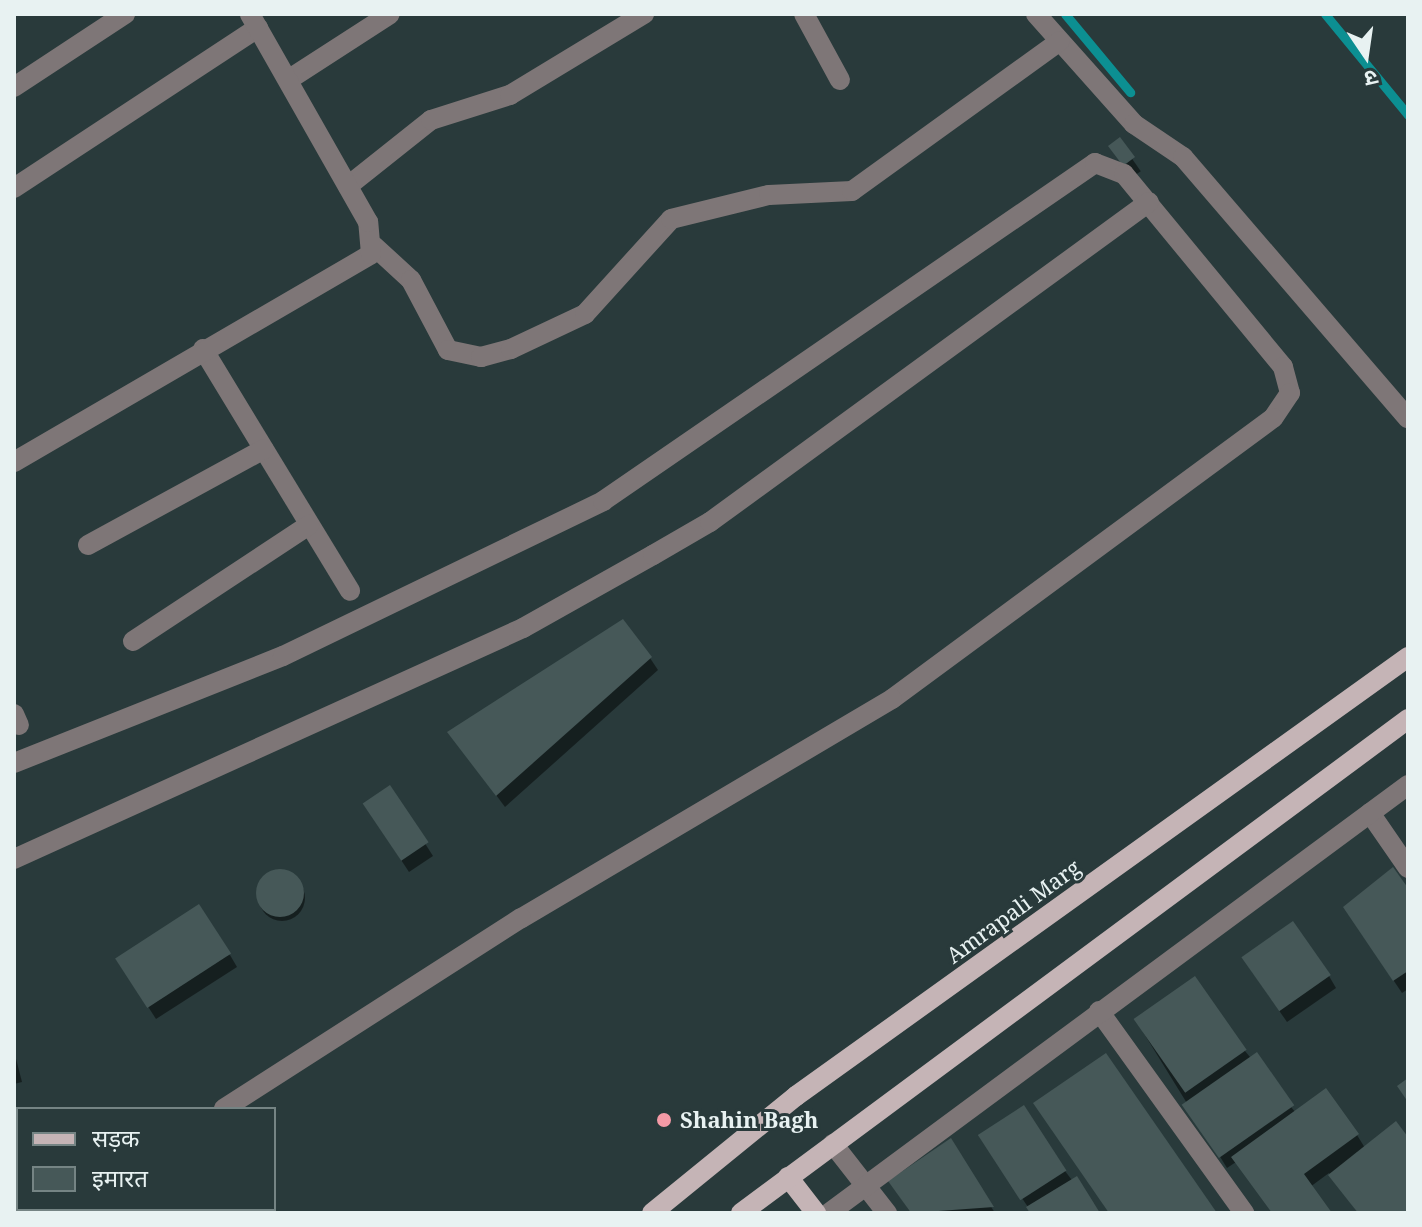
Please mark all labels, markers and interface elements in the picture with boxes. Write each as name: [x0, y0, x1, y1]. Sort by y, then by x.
north arrow: [1326, 16, 1406, 96]
text: उ: [1362, 63, 1381, 95]
street label: Amrapali Marg: [941, 854, 1085, 968]
legend: [16, 1107, 276, 1211]
place label: Shahin Bagh: [680, 1107, 818, 1133]
marker: Shahin Bagh: [655, 1111, 673, 1129]
text: सड़क: [92, 1121, 140, 1154]
text: इमारत: [92, 1161, 148, 1194]

